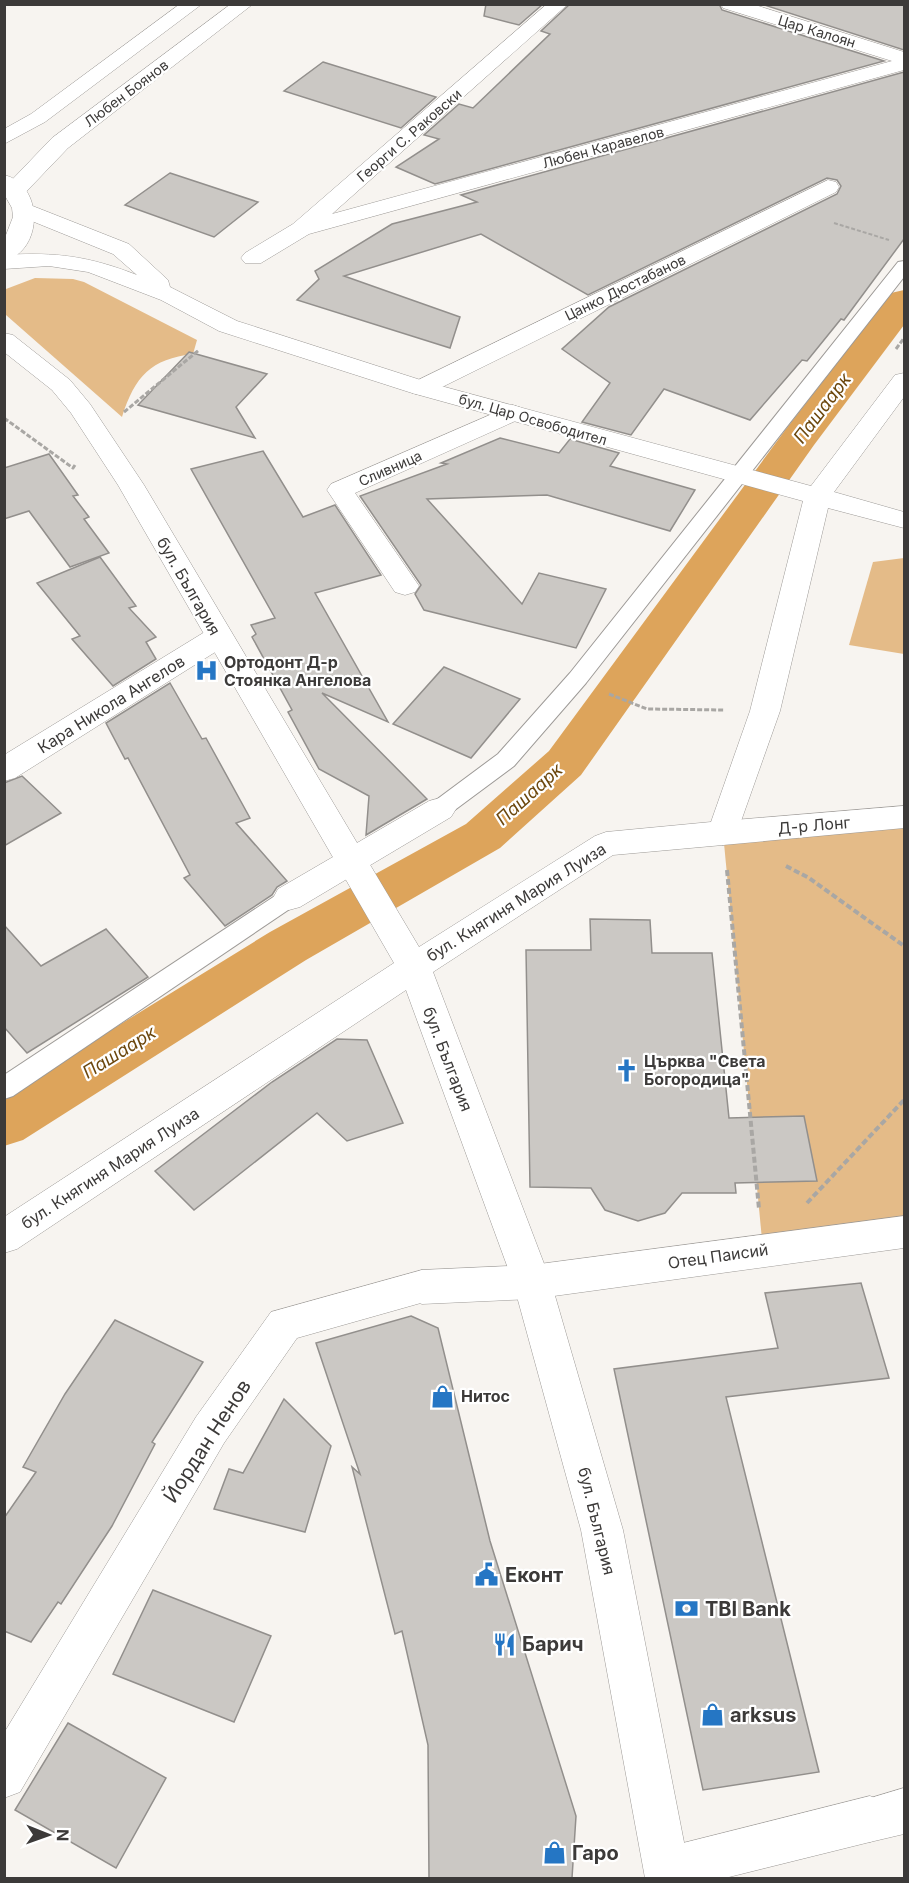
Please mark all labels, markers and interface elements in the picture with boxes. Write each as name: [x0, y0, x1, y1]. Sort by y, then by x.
street label: Цар Калоян: [776, 11, 858, 51]
street label: Любен Боянов: [81, 56, 171, 130]
street label: Георги С. Раковски: [353, 85, 465, 185]
street label: Любен Каравелов: [540, 123, 666, 171]
street label: Цанко Дюстабанов: [562, 250, 688, 324]
water label: Пашаарк: [789, 368, 856, 447]
street label: бул. Цар Освободител: [457, 390, 609, 448]
street label: Сливница: [356, 447, 424, 489]
street label: бул. България: [153, 533, 225, 639]
street label: Кара Никола Ангелов: [34, 651, 188, 757]
place label: Ортодонт Д-р Стоянка Ангелова: [224, 652, 371, 690]
hospital icon: Ортодонт Д-р Стоянка Ангелова: [193, 658, 219, 684]
water label: Пашаарк: [491, 758, 567, 829]
street label: Д-р Лонг: [777, 812, 851, 838]
street label: бул. Княгиня Мария Луиза: [422, 838, 610, 966]
street label: бул. България: [419, 1004, 477, 1114]
water label: Пашаарк: [79, 1021, 160, 1083]
place label: Църква "Света Богородица": [644, 1051, 766, 1089]
church icon: Църква "Света Богородица": [613, 1057, 639, 1083]
street label: бул. Княгиня Мария Луиза: [17, 1103, 203, 1233]
street label: Отец Паисий: [666, 1239, 770, 1273]
street label: Йордан Ненов: [157, 1374, 256, 1507]
shop icon: Нитос: [430, 1383, 456, 1409]
place label: Нитос: [461, 1386, 510, 1406]
street label: бул. България: [574, 1465, 620, 1577]
public building icon: Еконт: [474, 1562, 500, 1588]
place label: Еконт: [505, 1563, 563, 1587]
bank icon: TBI Bank: [674, 1596, 700, 1622]
place label: TBI Bank: [705, 1597, 791, 1621]
restaurant icon: Барич: [491, 1631, 517, 1657]
place label: Барич: [522, 1632, 584, 1656]
shop icon: arksus: [699, 1702, 725, 1728]
place label: arksus: [730, 1703, 797, 1727]
north arrow: [18, 1805, 78, 1865]
text: N: [53, 1829, 73, 1842]
shop icon: Гаро: [541, 1840, 567, 1866]
place label: Гаро: [572, 1841, 619, 1865]

